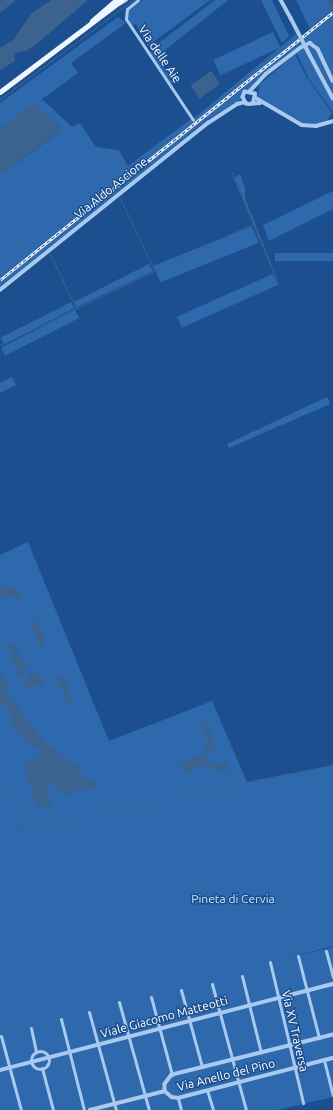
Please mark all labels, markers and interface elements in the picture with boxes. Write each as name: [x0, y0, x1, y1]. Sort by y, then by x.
street label: Via delle Aie: [135, 22, 185, 86]
street label: Via Aldo Ascione: [72, 154, 150, 222]
park label: Pineta di Cervia: [191, 892, 275, 906]
street label: Via XV Traversa: [279, 989, 311, 1073]
street label: Viale Giacomo Matteotti: [99, 993, 229, 1041]
street label: Via Anello del Pino: [175, 1056, 277, 1094]

